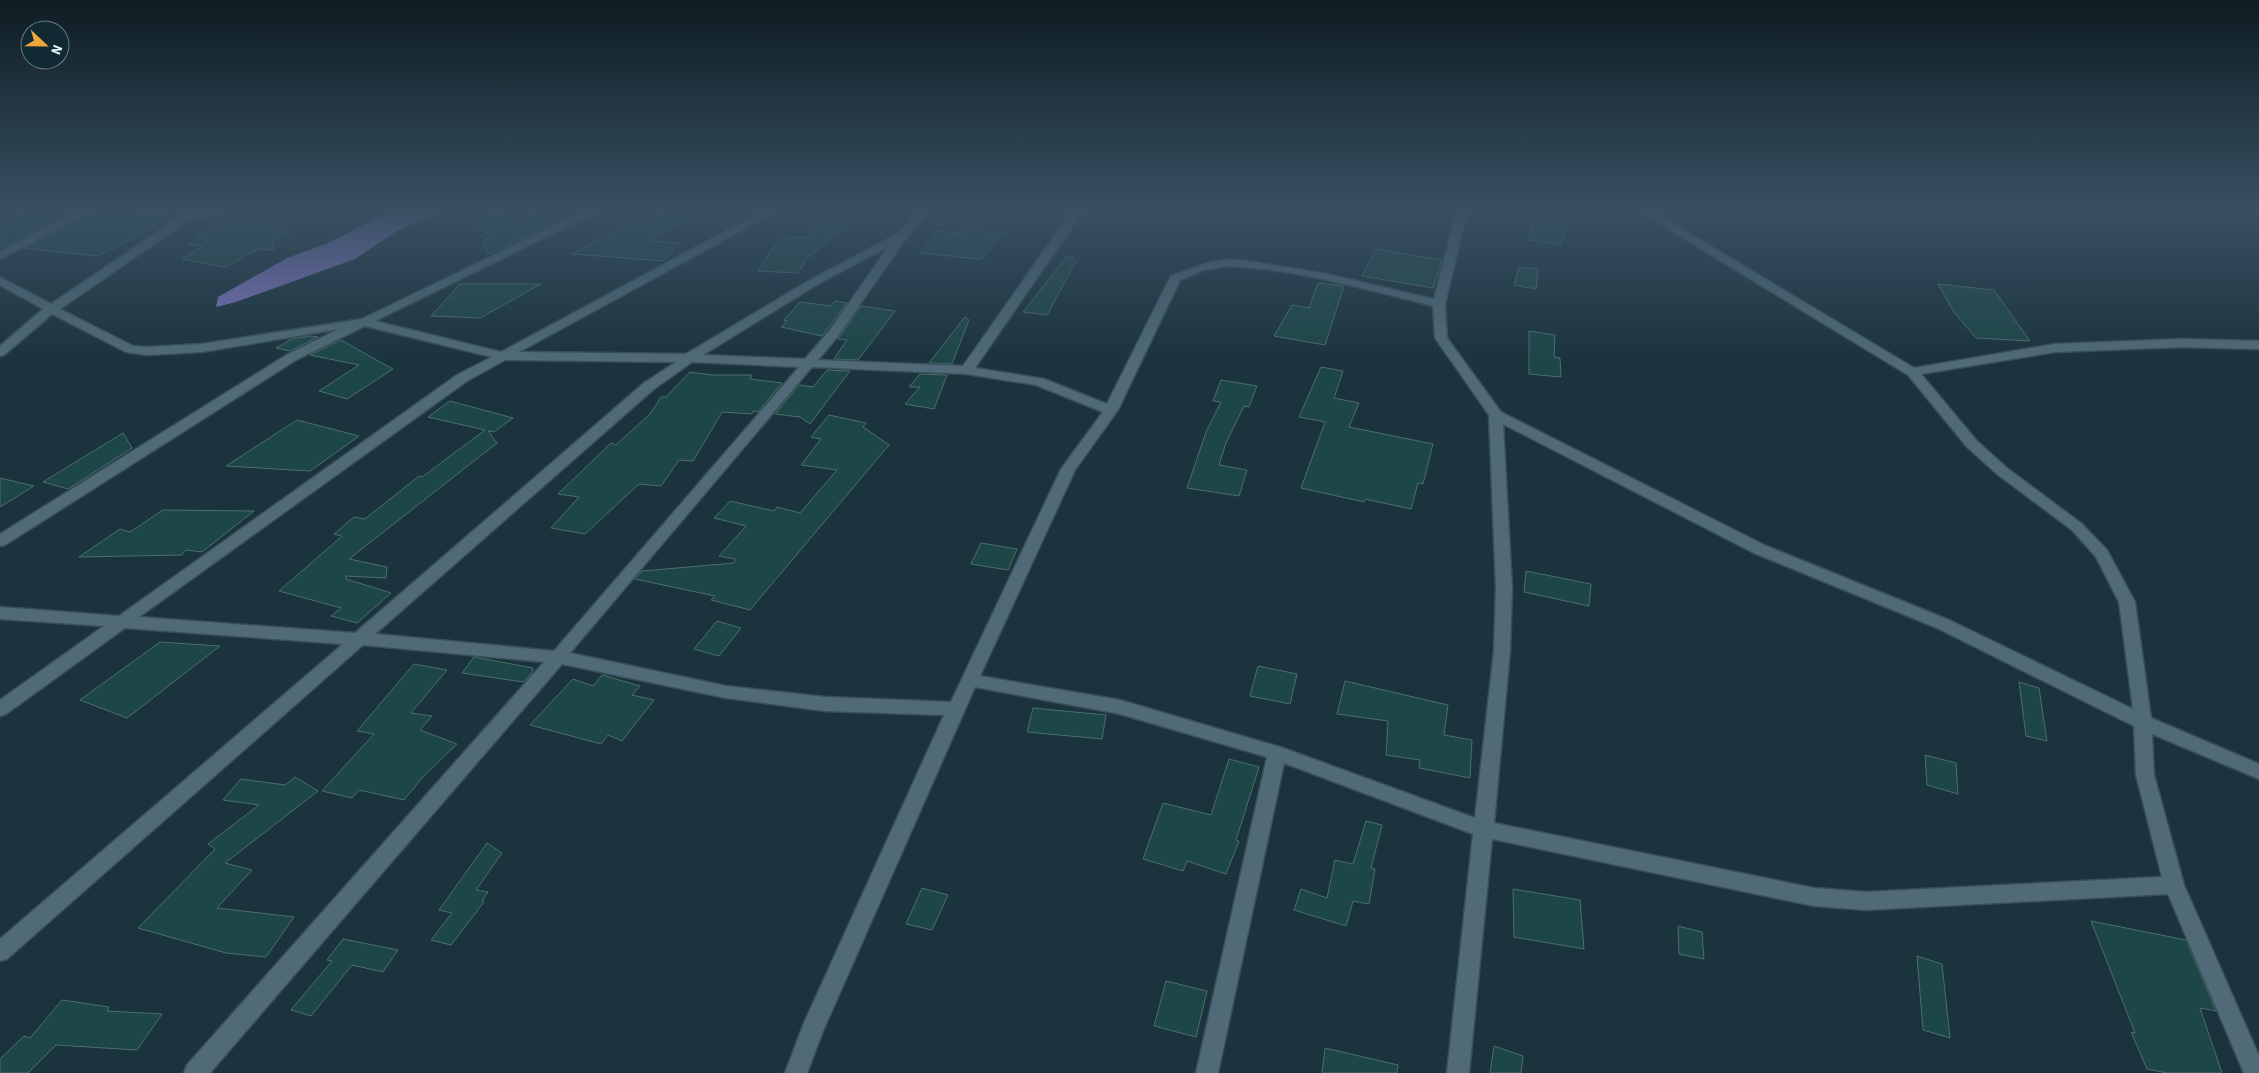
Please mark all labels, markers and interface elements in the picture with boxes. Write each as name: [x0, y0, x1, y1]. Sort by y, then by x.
north arrow: [20, 20, 70, 70]
text: N: [45, 41, 67, 58]

